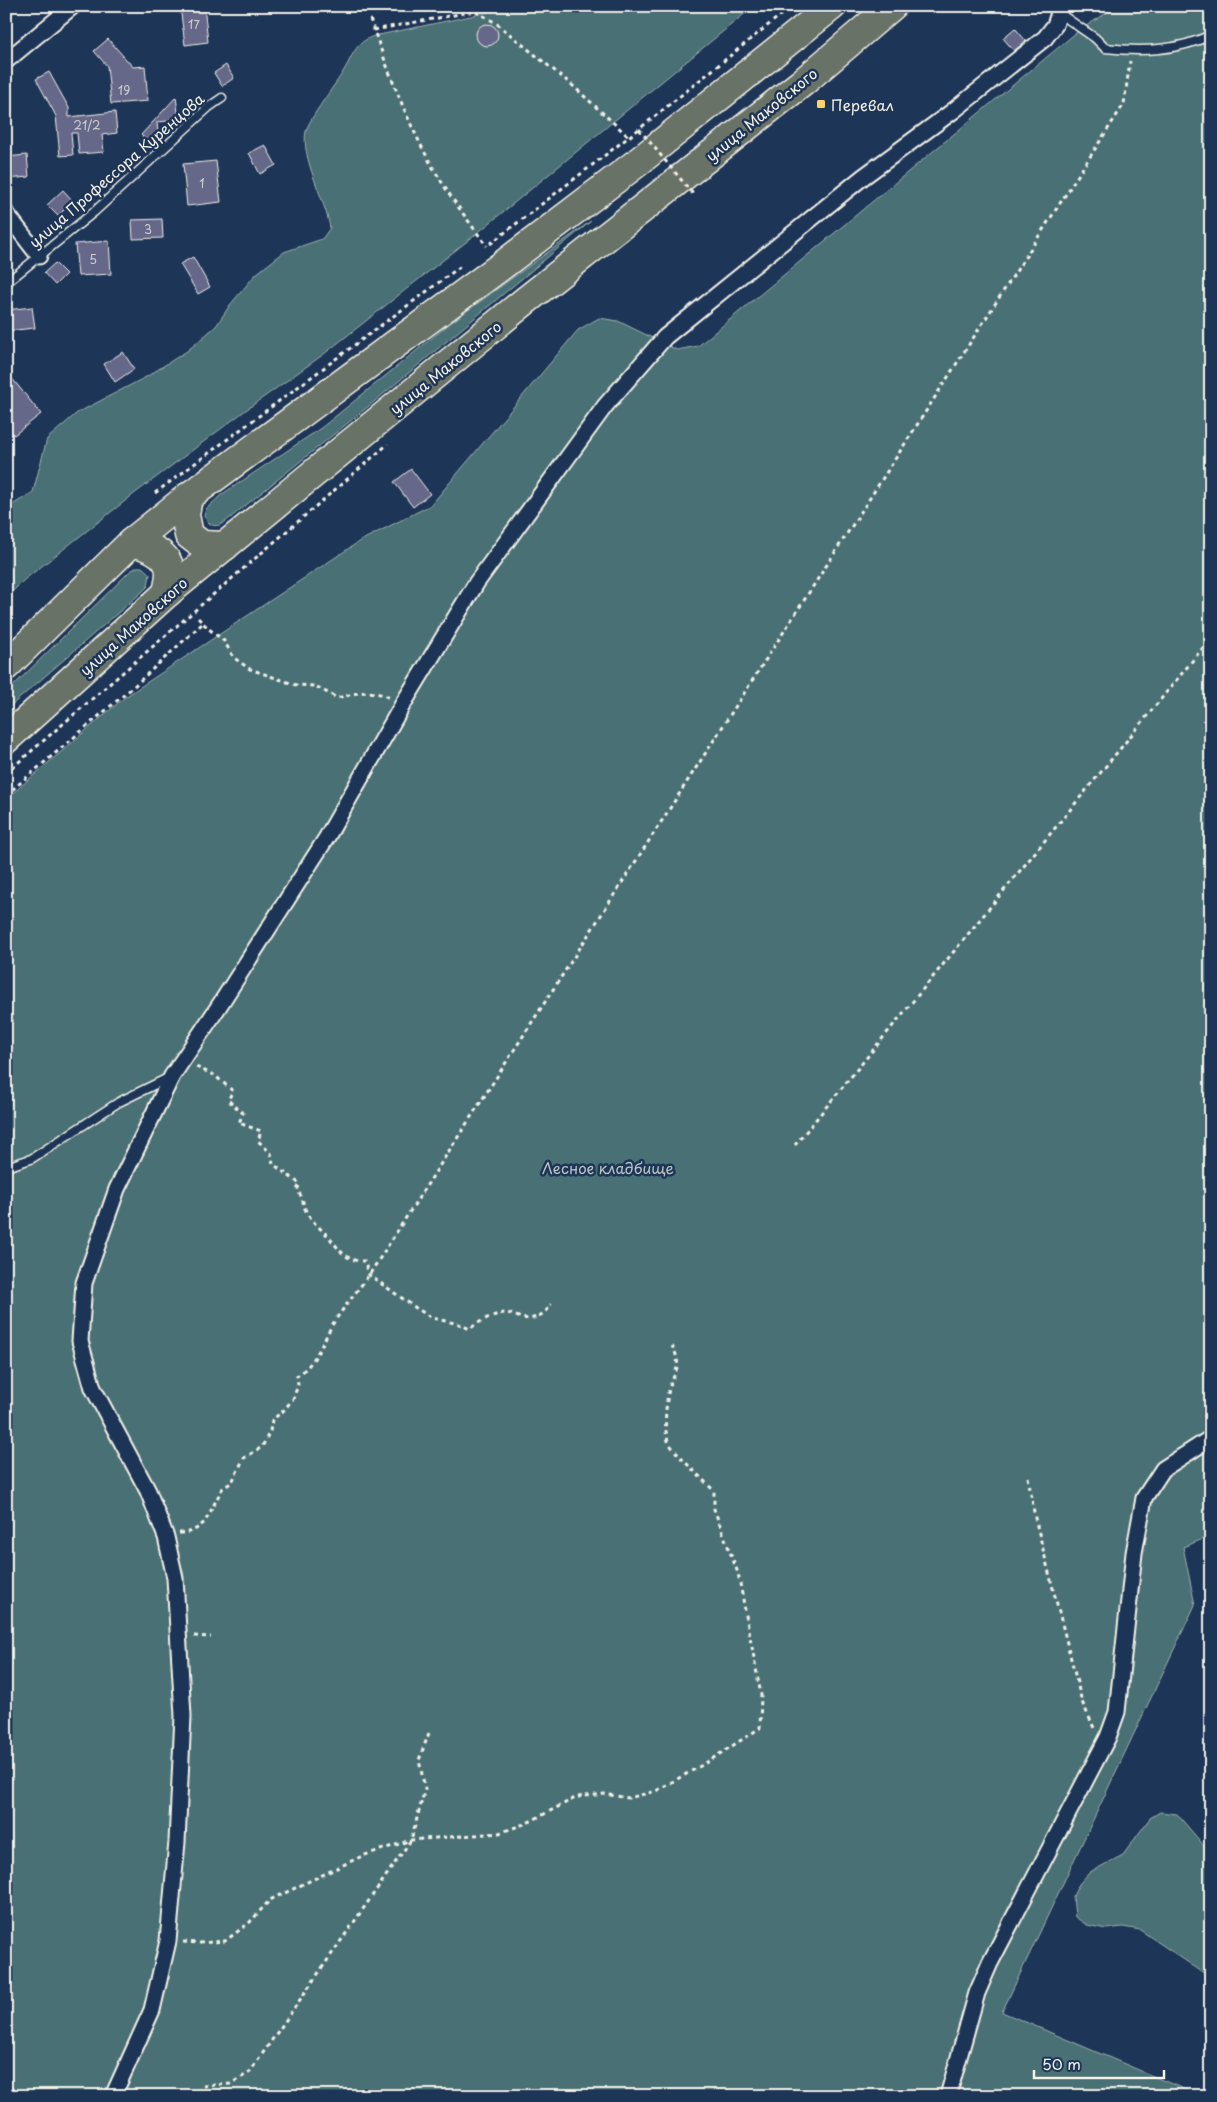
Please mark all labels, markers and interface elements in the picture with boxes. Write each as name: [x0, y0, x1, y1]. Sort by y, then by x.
house number: 17: [188, 15, 200, 33]
street label: улица Маковского: [700, 62, 822, 166]
house number: 19: [118, 81, 130, 99]
street label: улица Профессора Куренцова: [23, 87, 209, 253]
place label: Перевал: [831, 93, 894, 116]
marker: Перевал: [815, 98, 827, 110]
house number: 21/2: [73, 116, 101, 134]
house number: 1: [199, 174, 205, 192]
house number: 3: [144, 220, 152, 238]
house number: 5: [89, 250, 97, 268]
street label: улица Маковского: [384, 315, 506, 419]
street label: улица Маковского: [74, 571, 192, 681]
park label: Лесное кладбище: [542, 1156, 674, 1179]
scale bar: [1034, 2047, 1164, 2079]
text: 50 m: [1042, 2052, 1081, 2075]

